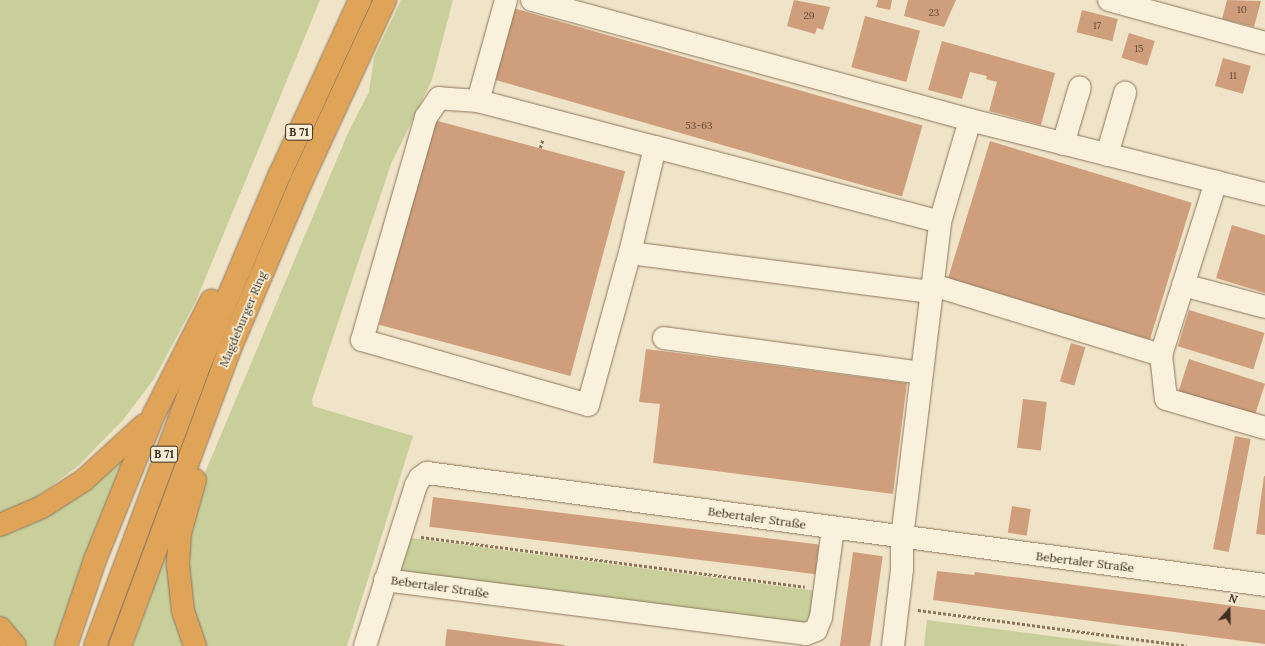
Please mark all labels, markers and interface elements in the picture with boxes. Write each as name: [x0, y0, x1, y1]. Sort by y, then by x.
house number: 10: [1237, 4, 1247, 16]
house number: 23: [929, 7, 939, 19]
house number: 29: [803, 10, 815, 22]
house number: 17: [1093, 20, 1101, 32]
house number: 15: [1134, 43, 1144, 55]
house number: 11: [1229, 70, 1237, 82]
house number: 53-63: [685, 120, 713, 132]
road number: B 71: [285, 123, 313, 141]
street label: Magdeburger Ring: [216, 269, 270, 369]
road number: B 71: [150, 445, 178, 463]
street label: Bebertaler Straße: [707, 504, 807, 532]
street label: Bebertaler Straße: [1035, 549, 1135, 575]
street label: Bebertaler Straße: [390, 573, 490, 601]
north arrow: [1209, 590, 1249, 630]
text: N: [1227, 591, 1239, 607]

